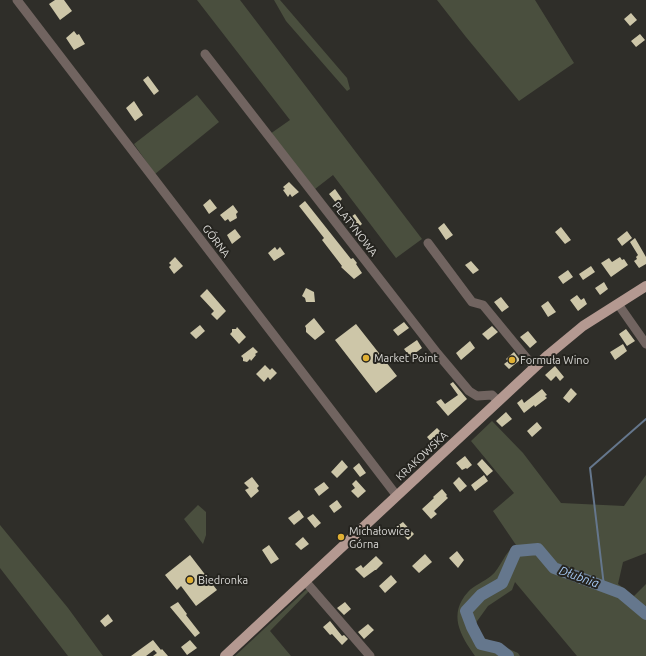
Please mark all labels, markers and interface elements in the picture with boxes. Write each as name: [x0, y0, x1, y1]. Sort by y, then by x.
street label: PLATYNOWA: [330, 199, 380, 259]
street label: GÓRNA: [199, 222, 233, 260]
place label: Market Point: [374, 351, 438, 365]
marker: Market Point: [361, 353, 371, 363]
place label: Formuła Wino: [520, 353, 589, 367]
marker: Formuła Wino: [507, 355, 517, 365]
street label: KRAKOWSKA: [393, 429, 451, 483]
place label: Michałowice Górna: [349, 524, 410, 550]
marker: Michałowice Górna: [336, 532, 346, 542]
water label: Dłubnia: [557, 563, 601, 591]
place label: Biedronka: [198, 573, 248, 587]
marker: Biedronka: [185, 575, 195, 585]

